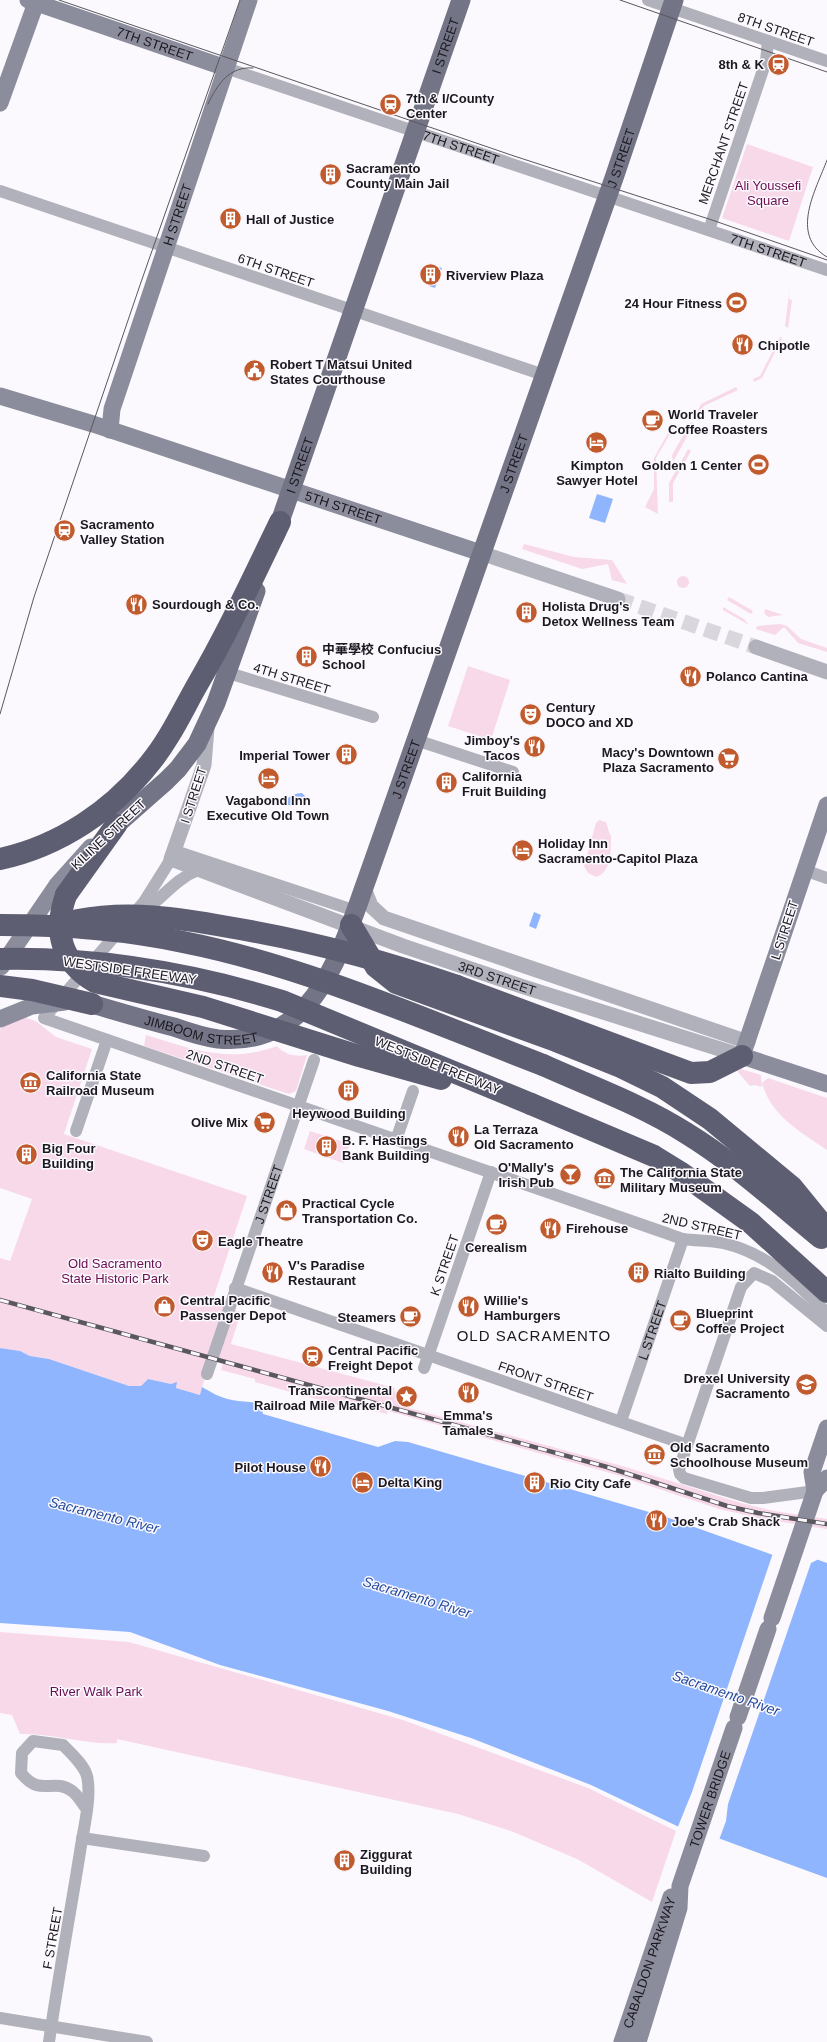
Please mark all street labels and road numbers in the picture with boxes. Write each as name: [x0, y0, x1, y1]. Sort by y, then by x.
street label: 8TH STREET: [736, 9, 816, 50]
street label: I STREET: [429, 16, 462, 76]
street label: 7TH STREET: [115, 24, 195, 64]
street label: MERCHANT STREET: [695, 80, 751, 206]
street label: J STREET: [604, 126, 638, 189]
street label: 7TH STREET: [421, 128, 501, 167]
street label: H STREET: [160, 182, 195, 248]
street label: 7TH STREET: [728, 231, 808, 270]
street label: 6TH STREET: [236, 250, 316, 291]
street label: J STREET: [497, 432, 531, 495]
street label: I STREET: [283, 435, 317, 495]
street label: 5TH STREET: [303, 488, 383, 527]
street label: 4TH STREET: [252, 660, 332, 697]
street label: J STREET: [389, 738, 424, 801]
street label: I STREET: [177, 765, 210, 825]
street label: KILINE STREET: [68, 796, 149, 873]
street label: L STREET: [768, 898, 801, 962]
street label: WESTSIDE FREEWAY: [62, 954, 198, 987]
street label: 3RD STREET: [456, 958, 538, 998]
street label: JIMBOOM STREET: [143, 1013, 260, 1048]
street label: WESTSIDE FREEWAY: [373, 1033, 503, 1098]
street label: 2ND STREET: [184, 1046, 266, 1087]
street label: J STREET: [252, 1163, 286, 1226]
street label: 2ND STREET: [661, 1210, 743, 1243]
street label: K STREET: [427, 1233, 462, 1298]
street label: L STREET: [635, 1299, 669, 1362]
street label: FRONT STREET: [496, 1358, 595, 1405]
street label: TOWER BRIDGE: [687, 1748, 734, 1850]
street label: CABALDON PARKWAY: [620, 1895, 679, 2030]
street label: F STREET: [40, 1906, 65, 1970]

